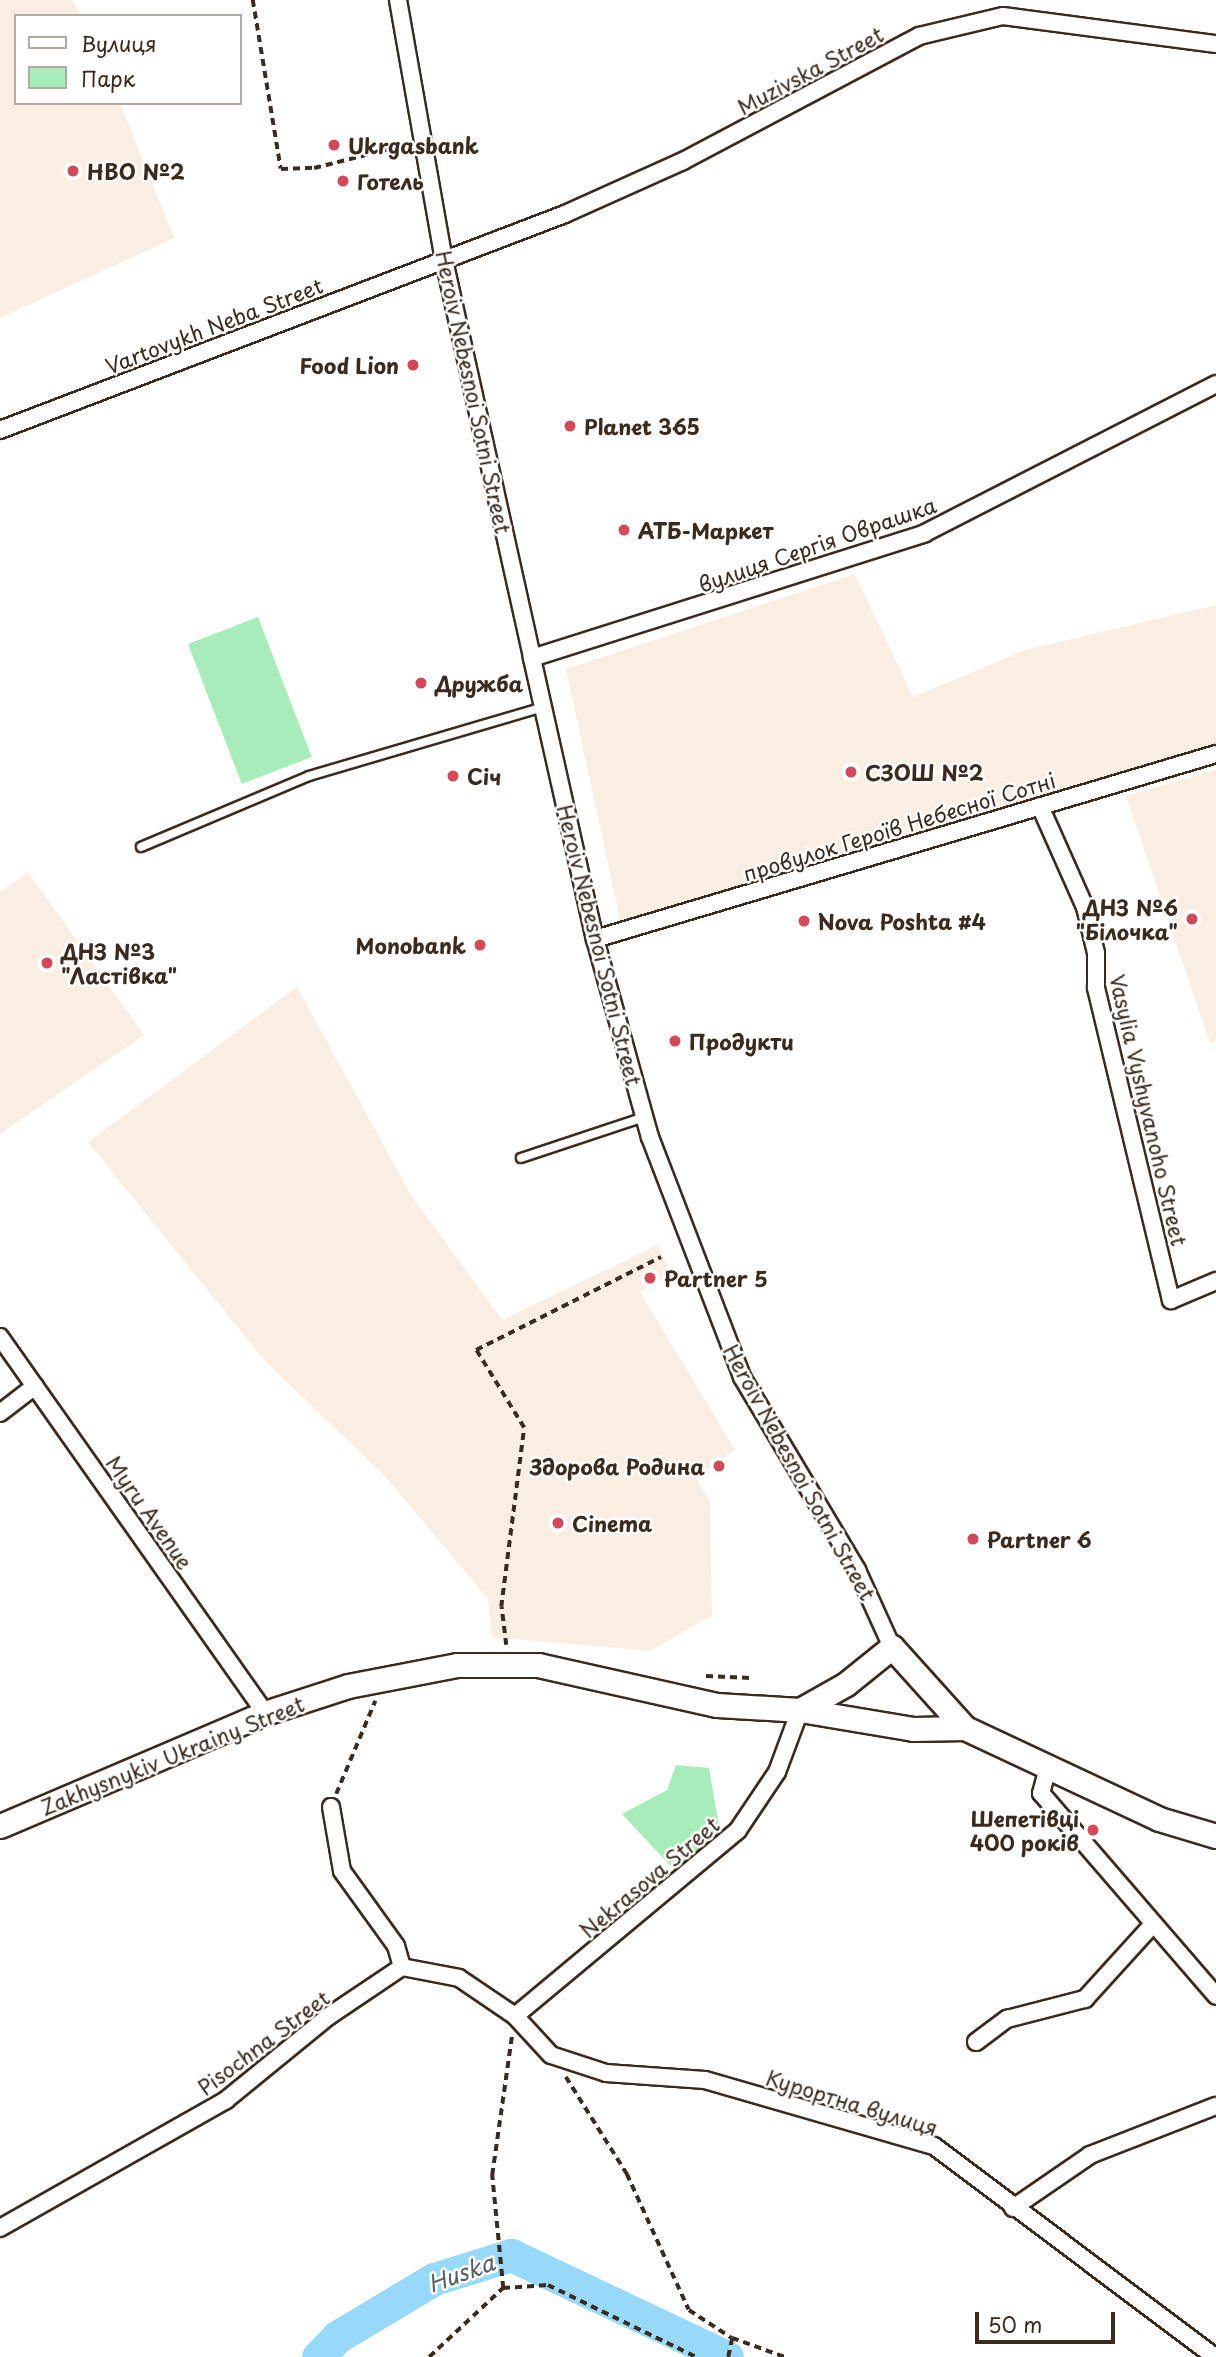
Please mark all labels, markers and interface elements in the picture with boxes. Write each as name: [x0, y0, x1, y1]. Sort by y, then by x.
legend: [14, 14, 242, 105]
street label: Muzivska Street: [732, 21, 888, 119]
text: Вулиця: [81, 27, 157, 59]
text: Парк: [81, 62, 135, 94]
place label: Ukrgasbank: [348, 132, 479, 158]
marker: Ukrgasbank: [326, 137, 342, 153]
place label: НВО №2: [87, 158, 184, 184]
marker: НВО №2: [65, 163, 81, 179]
place label: Готель: [357, 168, 424, 194]
marker: Готель: [335, 173, 351, 189]
street label: Heroiv Nebesnoi Sotni Street: [431, 247, 517, 537]
street label: Vartovykh Neba Street: [101, 271, 327, 379]
place label: Food Lion: [299, 352, 399, 378]
marker: Food Lion: [405, 357, 421, 373]
place label: Planet 365: [584, 413, 702, 439]
marker: Planet 365: [562, 418, 578, 434]
street label: вулиця Сергія Оврашка: [694, 491, 940, 597]
place label: АТБ-Маркет: [638, 517, 773, 543]
marker: АТБ-Маркет: [616, 522, 632, 538]
place label: Дружба: [435, 670, 523, 696]
marker: Дружба: [413, 675, 429, 691]
place label: СЗОШ №2: [865, 759, 985, 785]
place label: Січ: [467, 763, 502, 789]
marker: СЗОШ №2: [843, 764, 859, 780]
street label: провулок Героїв Небесної Сотні: [739, 766, 1059, 886]
marker: Січ: [445, 768, 461, 784]
street label: Heroiv Nebesnoi Sotni Street: [553, 801, 647, 1089]
place label: ДНЗ №6 "Білочка": [1075, 894, 1178, 944]
place label: Nova Poshta #4: [818, 908, 986, 934]
marker: ДНЗ №6 "Білочка": [1184, 911, 1200, 927]
marker: Nova Poshta #4: [796, 913, 812, 929]
place label: Monobank: [356, 932, 466, 958]
marker: Monobank: [472, 937, 488, 953]
place label: ДНЗ №3 "Ластівка": [61, 938, 177, 988]
marker: ДНЗ №3 "Ластівка": [39, 955, 55, 971]
street label: Vasylia Vyshyvanoho Street: [1105, 971, 1193, 1249]
place label: Продукти: [689, 1028, 794, 1054]
marker: Продукти: [667, 1033, 683, 1049]
place label: Partner 5: [664, 1265, 769, 1291]
marker: Partner 5: [642, 1270, 658, 1286]
street label: Heroiv Nebesnoi Sotni Street: [718, 1339, 882, 1605]
street label: Myru Avenue: [102, 1450, 198, 1574]
place label: Здорова Родина: [529, 1453, 705, 1479]
marker: Здорова Родина: [711, 1458, 727, 1474]
place label: Cinema: [572, 1510, 652, 1536]
marker: Cinema: [550, 1515, 566, 1531]
place label: Partner 6: [987, 1526, 1093, 1552]
marker: Partner 6: [965, 1531, 981, 1547]
street label: Zakhysnykiv Ukrainy Street: [36, 1690, 308, 1820]
place label: Шепетівці 400 років: [969, 1805, 1079, 1855]
street label: Nekrasova Street: [574, 1811, 724, 1943]
marker: Шепетівці 400 років: [1085, 1822, 1101, 1838]
street label: Pisochna Street: [192, 1984, 334, 2100]
street label: Курортна вулиця: [763, 2064, 941, 2140]
water label: Huska: [424, 2248, 498, 2298]
scale bar: [978, 2298, 1118, 2342]
text: 50 m: [988, 2308, 1042, 2340]

